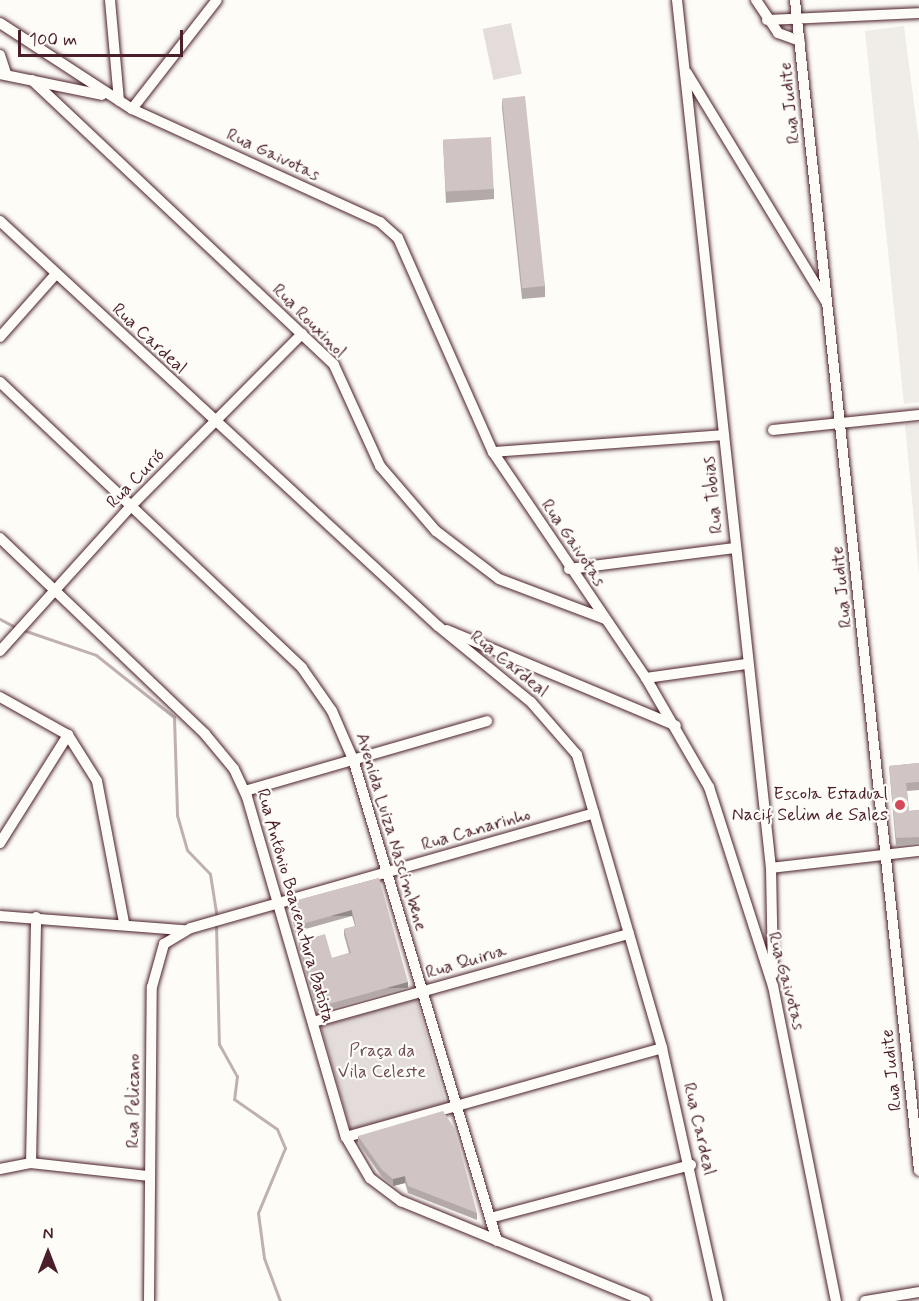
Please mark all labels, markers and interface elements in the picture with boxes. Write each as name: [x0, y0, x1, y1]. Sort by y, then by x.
scale bar: [21, 18, 186, 56]
text: 100 m: [29, 28, 77, 52]
street label: Rua Judite: [775, 62, 805, 144]
street label: Rua Gaivotas: [225, 125, 321, 185]
street label: Rua Rouxinol: [268, 280, 350, 362]
street label: Rua Cardeal: [107, 299, 191, 379]
street label: Rua Curió: [103, 445, 169, 513]
street label: Rua Tobias: [698, 454, 728, 536]
street label: Rua Gaivotas: [537, 497, 609, 589]
street label: Rua Judite: [827, 546, 857, 628]
street label: Rua Cardeal: [466, 626, 552, 702]
street label: Avenida Luiza Nascimbene: [351, 731, 431, 933]
place label: Escola Estadual Nacif Selim de Sales: [733, 784, 888, 826]
street label: Rua Antônio Boaventura Batista: [251, 786, 339, 1026]
marker: Escola Estadual Nacif Selim de Sales: [893, 798, 907, 812]
street label: Rua Canarinho: [420, 804, 532, 856]
street label: Rua Gaivotas: [763, 931, 809, 1031]
street label: Rua Quirua: [422, 940, 510, 984]
street label: Rua Judite: [877, 1029, 907, 1111]
park label: Praça da Vila Celeste: [337, 1041, 427, 1084]
street label: Rua Pelicano: [122, 1054, 146, 1148]
street label: Rua Cardeal: [678, 1081, 720, 1177]
north arrow: [18, 1223, 78, 1283]
text: N: [43, 1224, 53, 1245]

